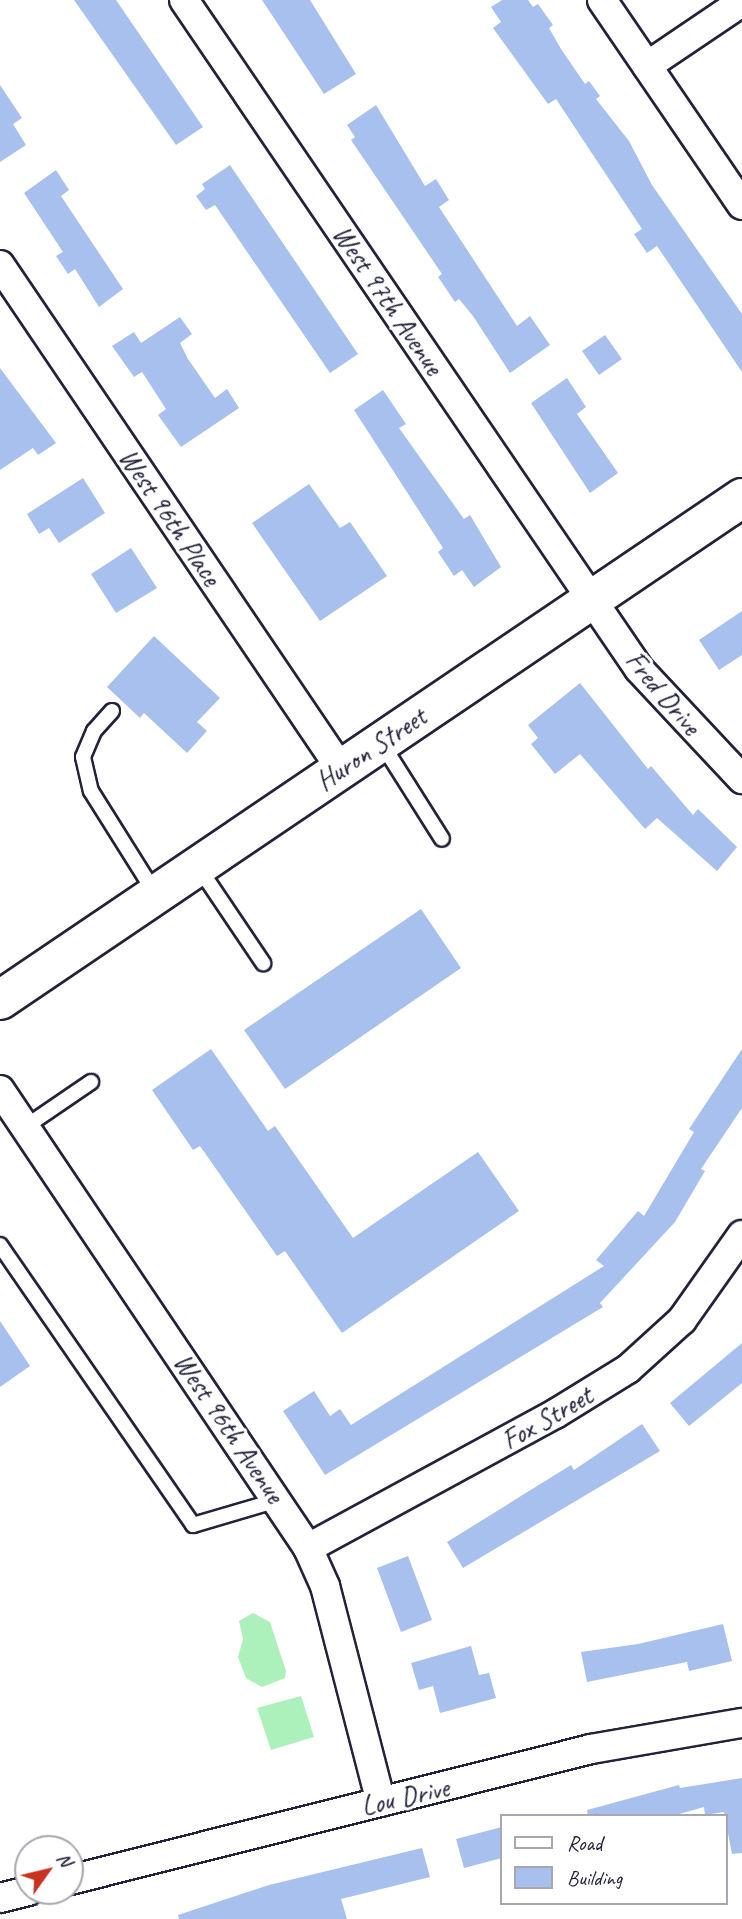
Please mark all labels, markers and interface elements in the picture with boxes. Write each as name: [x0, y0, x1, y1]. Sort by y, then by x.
street label: West 97th Avenue: [326, 219, 450, 381]
street label: West 96th Place: [112, 442, 228, 592]
street label: Fred Drive: [618, 644, 708, 742]
street label: Huron Street: [309, 700, 433, 798]
street label: West 96th Avenue: [167, 1347, 291, 1509]
street label: Fox Street: [496, 1379, 598, 1457]
street label: Lou Drive: [358, 1771, 452, 1823]
legend: [500, 1814, 728, 1905]
text: Road: [567, 1830, 602, 1856]
north arrow: [14, 1835, 84, 1905]
text: N: [52, 1848, 78, 1871]
text: Building: [567, 1865, 622, 1891]

